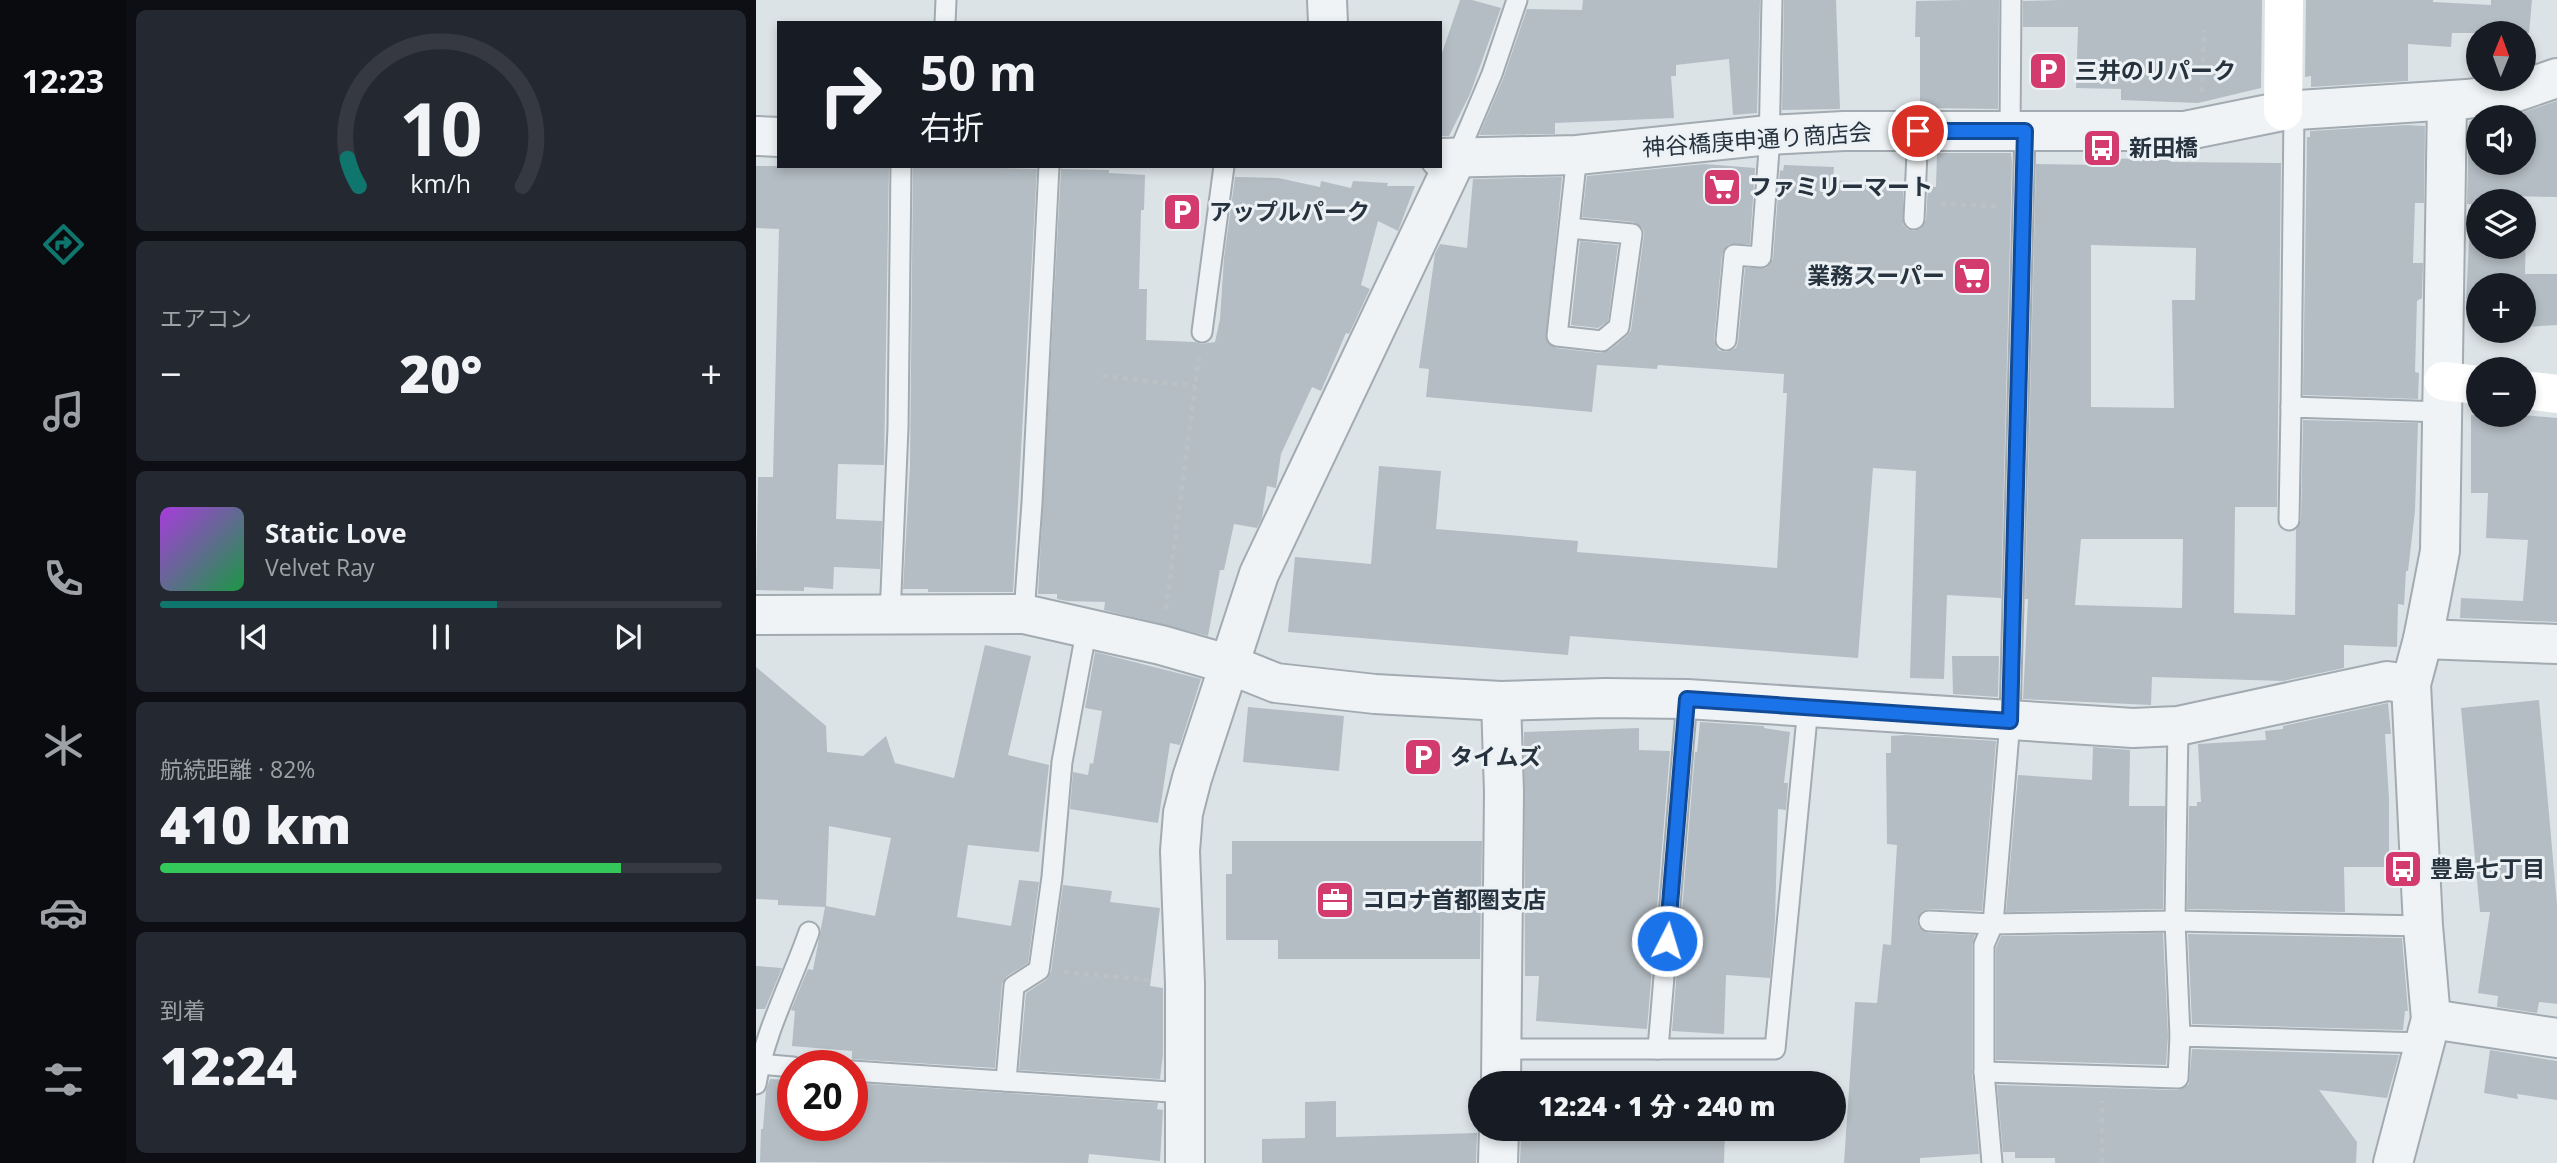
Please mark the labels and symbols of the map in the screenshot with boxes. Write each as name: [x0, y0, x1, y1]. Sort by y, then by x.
north arrow: [2466, 21, 2536, 91]
parking icon: 三井のリパーク: [2027, 50, 2069, 92]
place label: 三井のリパーク: [2075, 54, 2236, 86]
pin: [1888, 101, 1948, 161]
street label: 神谷橋庚申通り商店会: [1641, 115, 1873, 163]
bus stop icon: 新田橋: [2081, 127, 2123, 169]
place label: 新田橋: [2129, 131, 2198, 163]
supermarket icon: ファミリーマート: [1701, 166, 1743, 208]
place label: ファミリーマート: [1749, 170, 1933, 202]
parking icon: アップルパーク: [1161, 191, 1203, 233]
place label: アップルパーク: [1209, 195, 1370, 227]
supermarket icon: 業務スーパー: [1951, 255, 1993, 297]
place label: 業務スーパー: [1807, 259, 1945, 291]
parking icon: タイムズ: [1402, 736, 1444, 778]
place label: タイムズ: [1450, 740, 1542, 772]
bus stop icon: 豊島七丁目: [2382, 848, 2424, 890]
place label: 豊島七丁目: [2430, 852, 2545, 884]
office icon: コロナ首都圏支店: [1314, 879, 1356, 921]
place label: コロナ首都圏支店: [1362, 883, 1546, 915]
position arrow: [1630, 904, 1704, 978]
speed limit sign: 20: [777, 1050, 868, 1141]

